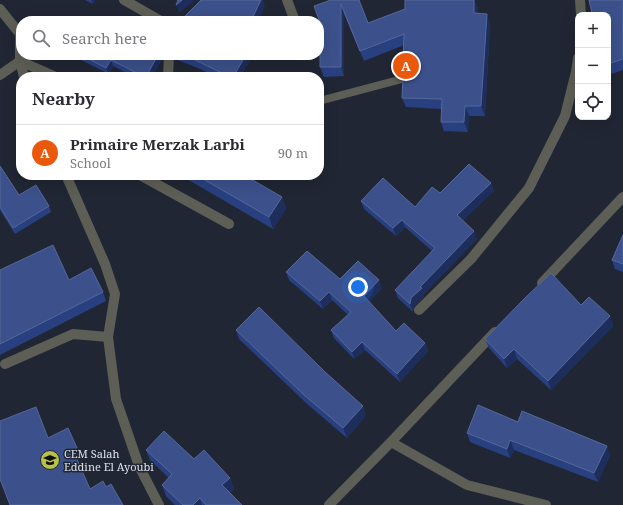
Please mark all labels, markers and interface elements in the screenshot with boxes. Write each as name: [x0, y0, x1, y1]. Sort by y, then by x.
map controls: [575, 12, 611, 120]
button: +: [575, 12, 611, 48]
search box: [16, 16, 324, 60]
icon: search: [30, 27, 52, 49]
text: Search here: [62, 28, 147, 48]
button: −: [575, 48, 611, 84]
pin: A: [393, 51, 419, 81]
button: locate: [575, 84, 611, 120]
text: Nearby: [32, 87, 95, 110]
text: Primaire Merzak Larbi: [70, 134, 245, 154]
text: A: [40, 144, 50, 162]
text: 90 m: [278, 144, 308, 162]
text: School: [70, 154, 111, 172]
your location: [348, 277, 368, 297]
place label: CEM Salah Eddine El Ayoubi: [64, 446, 154, 474]
school or university icon: CEM Salah Eddine El Ayoubi: [39, 449, 61, 471]

